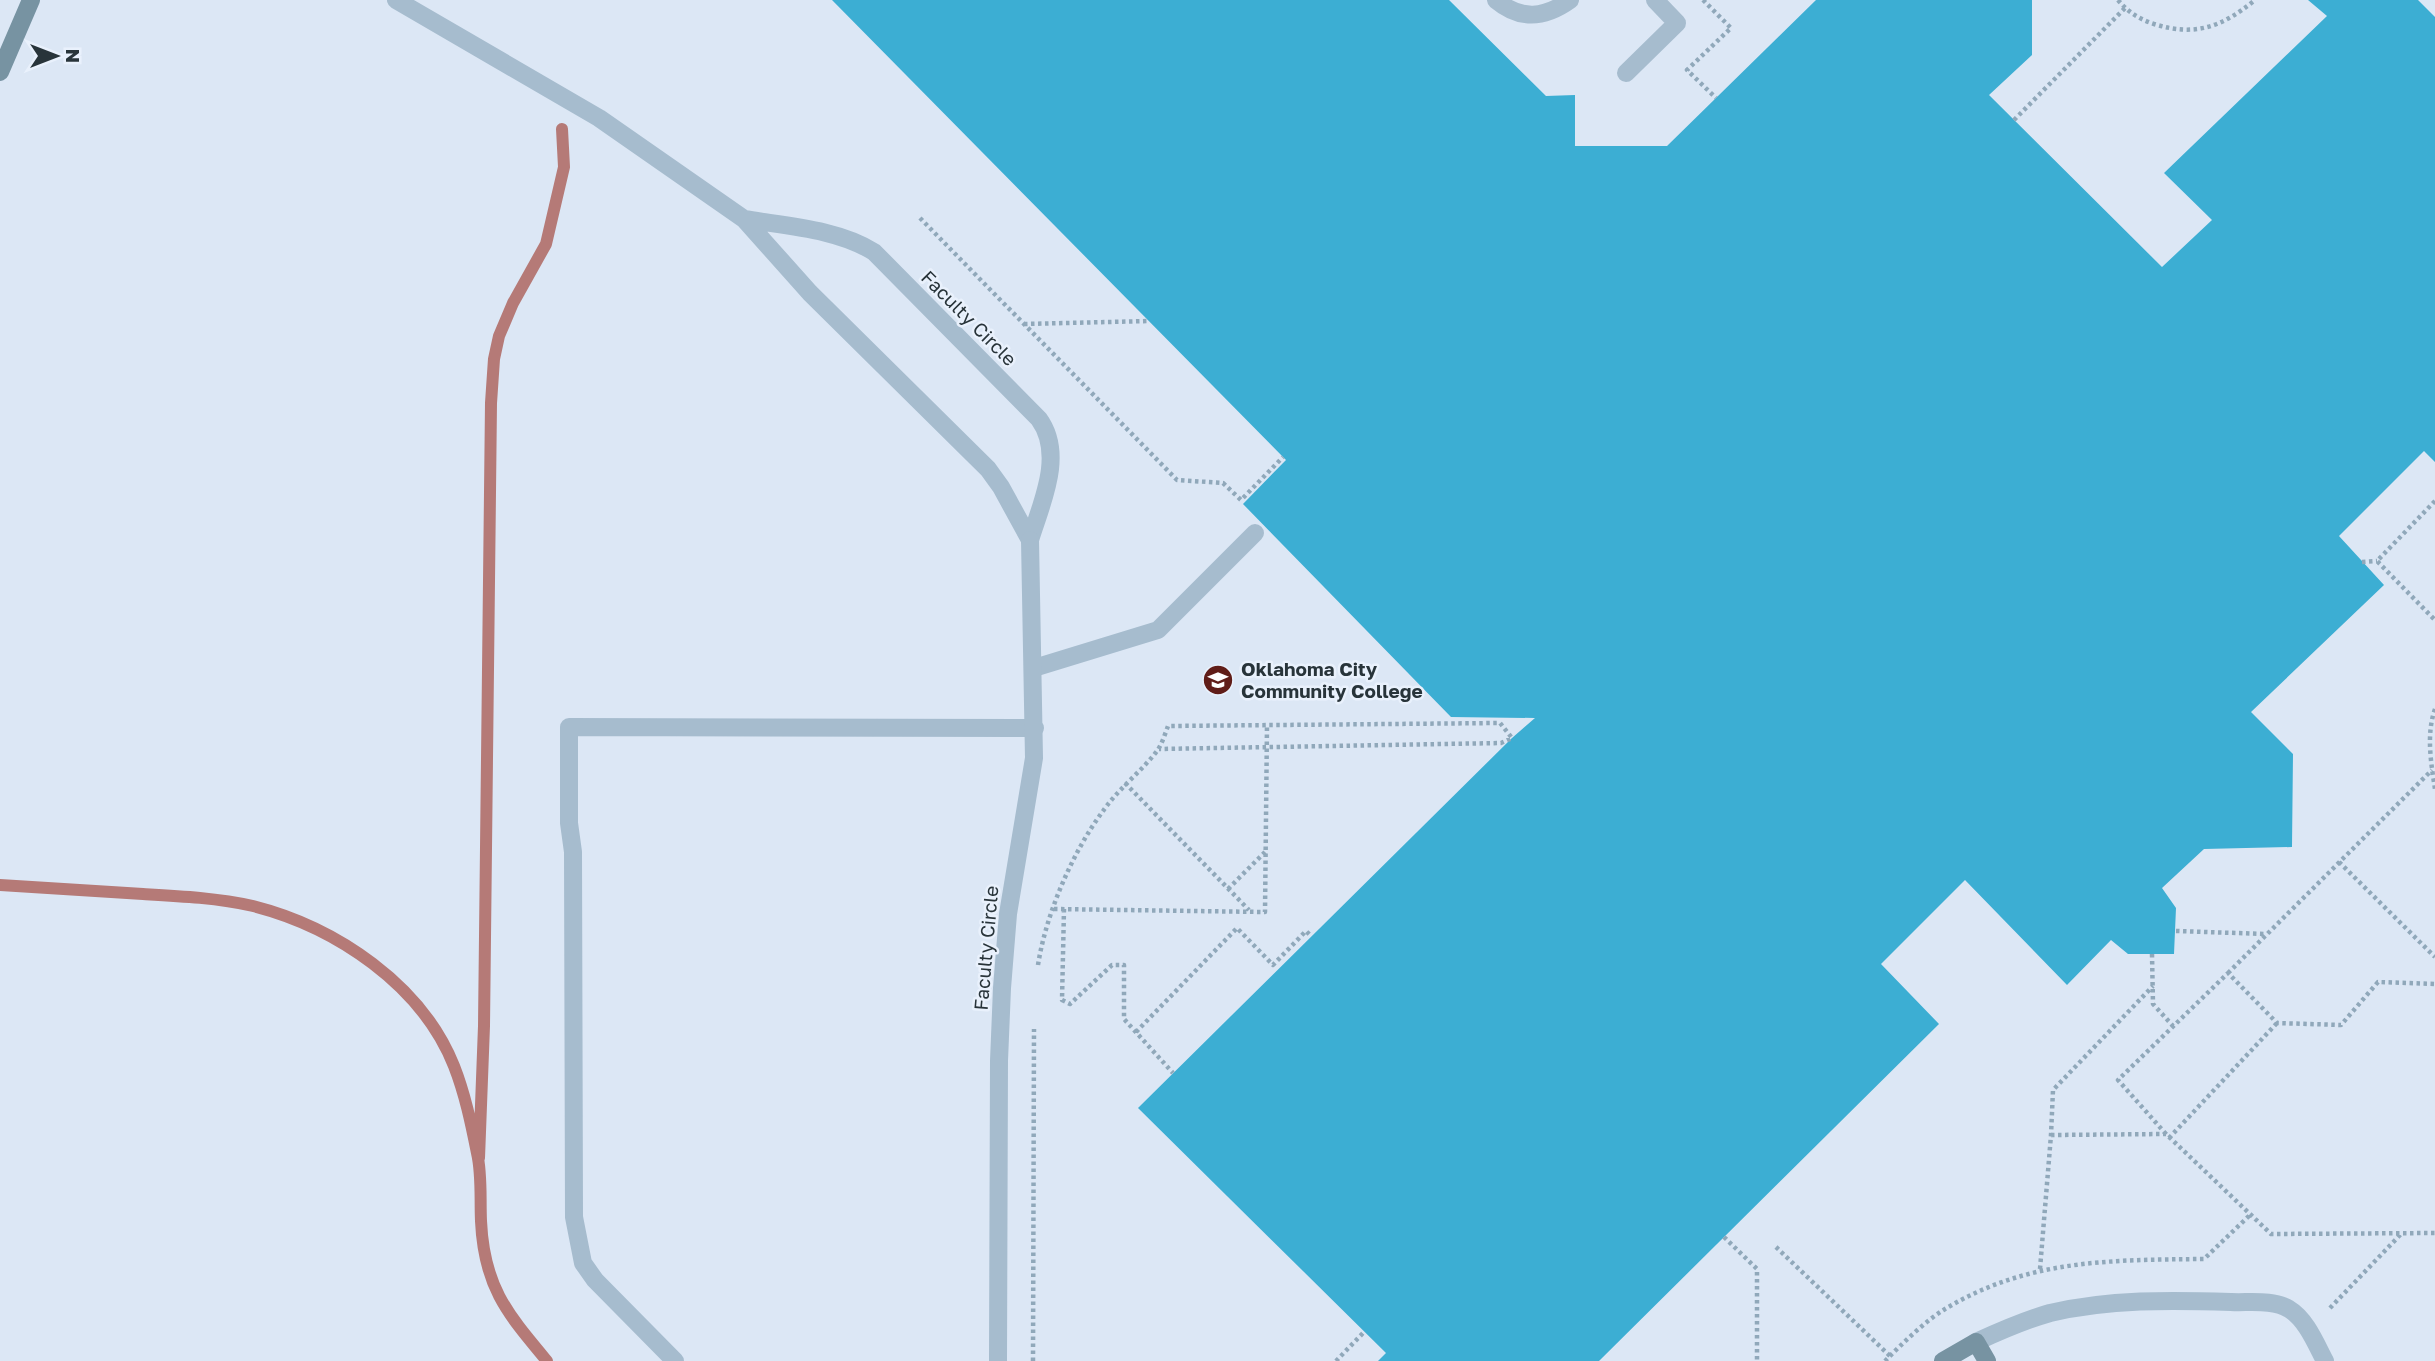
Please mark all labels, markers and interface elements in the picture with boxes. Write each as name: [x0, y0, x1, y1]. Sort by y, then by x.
north arrow: [21, 21, 91, 91]
text: N: [62, 49, 85, 63]
street label: Faculty Circle: [917, 265, 1022, 370]
place label: Oklahoma City Community College: [1241, 657, 1423, 702]
school or university icon: Oklahoma City Community College: [1201, 663, 1235, 697]
street label: Faculty Circle: [969, 885, 1002, 1011]

